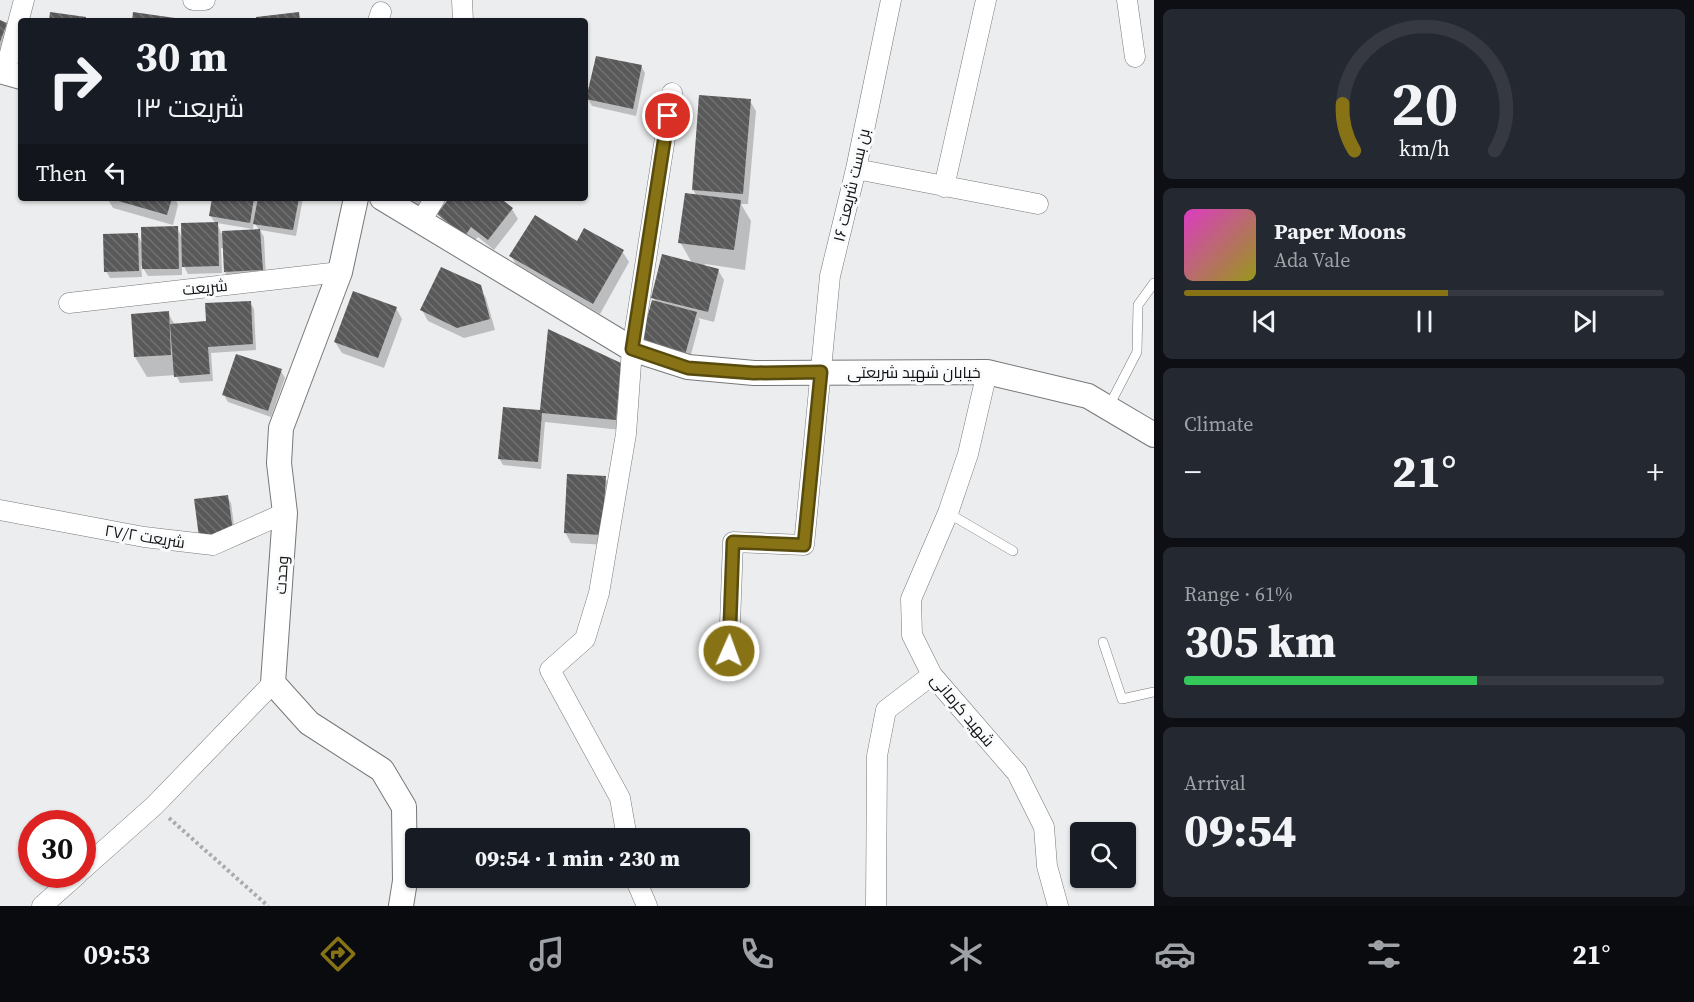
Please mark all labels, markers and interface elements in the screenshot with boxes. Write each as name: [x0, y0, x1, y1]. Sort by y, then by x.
text: 30 m: [135, 27, 228, 85]
icon: right: [36, 42, 114, 120]
text: 20: [1390, 60, 1458, 146]
text: شریعت ۱۳: [135, 89, 244, 126]
pin: [642, 90, 693, 141]
icon: arrive: [651, 99, 684, 132]
street label: بن بست شریعت ۱۶: [827, 126, 875, 244]
text: km/h: [1398, 135, 1450, 164]
icon: left: [99, 156, 132, 189]
text: Then: [36, 158, 87, 188]
text: Paper Moons: [1274, 216, 1406, 246]
text: Ada Vale: [1274, 246, 1350, 274]
street label: شریعت: [181, 274, 229, 300]
icon: previous: [1248, 305, 1281, 338]
icon: pause: [1408, 305, 1441, 338]
icon: next: [1568, 305, 1601, 338]
street label: خیابان شهید شریعتی: [847, 361, 981, 383]
text: Climate: [1184, 410, 1253, 438]
text: 21°: [1392, 440, 1456, 502]
text: −: [1184, 449, 1202, 494]
text: +: [1646, 449, 1664, 494]
street label: شریعت ۲۷/۲: [103, 519, 187, 553]
street label: وحدت: [269, 555, 293, 595]
text: Range · 61%: [1184, 580, 1293, 608]
text: 305 km: [1184, 610, 1336, 672]
position arrow: [697, 619, 761, 683]
street label: شهید کرمانی: [926, 669, 1000, 751]
text: Arrival: [1184, 769, 1246, 797]
text: 09:54: [1184, 799, 1297, 861]
speed limit sign: 30: [18, 810, 96, 888]
map controls: [1070, 822, 1136, 888]
button: search: [1070, 822, 1136, 888]
text: 09:54 · 1 min · 230 m: [475, 843, 680, 873]
icon: directions: [317, 933, 359, 975]
icon: music: [526, 933, 568, 975]
icon: phone: [736, 933, 778, 975]
icon: climate: [945, 933, 987, 975]
icon: car: [1154, 933, 1196, 975]
icon: filters: [1363, 933, 1405, 975]
text: 09:53: [84, 936, 150, 973]
text: 21°: [1572, 936, 1610, 973]

